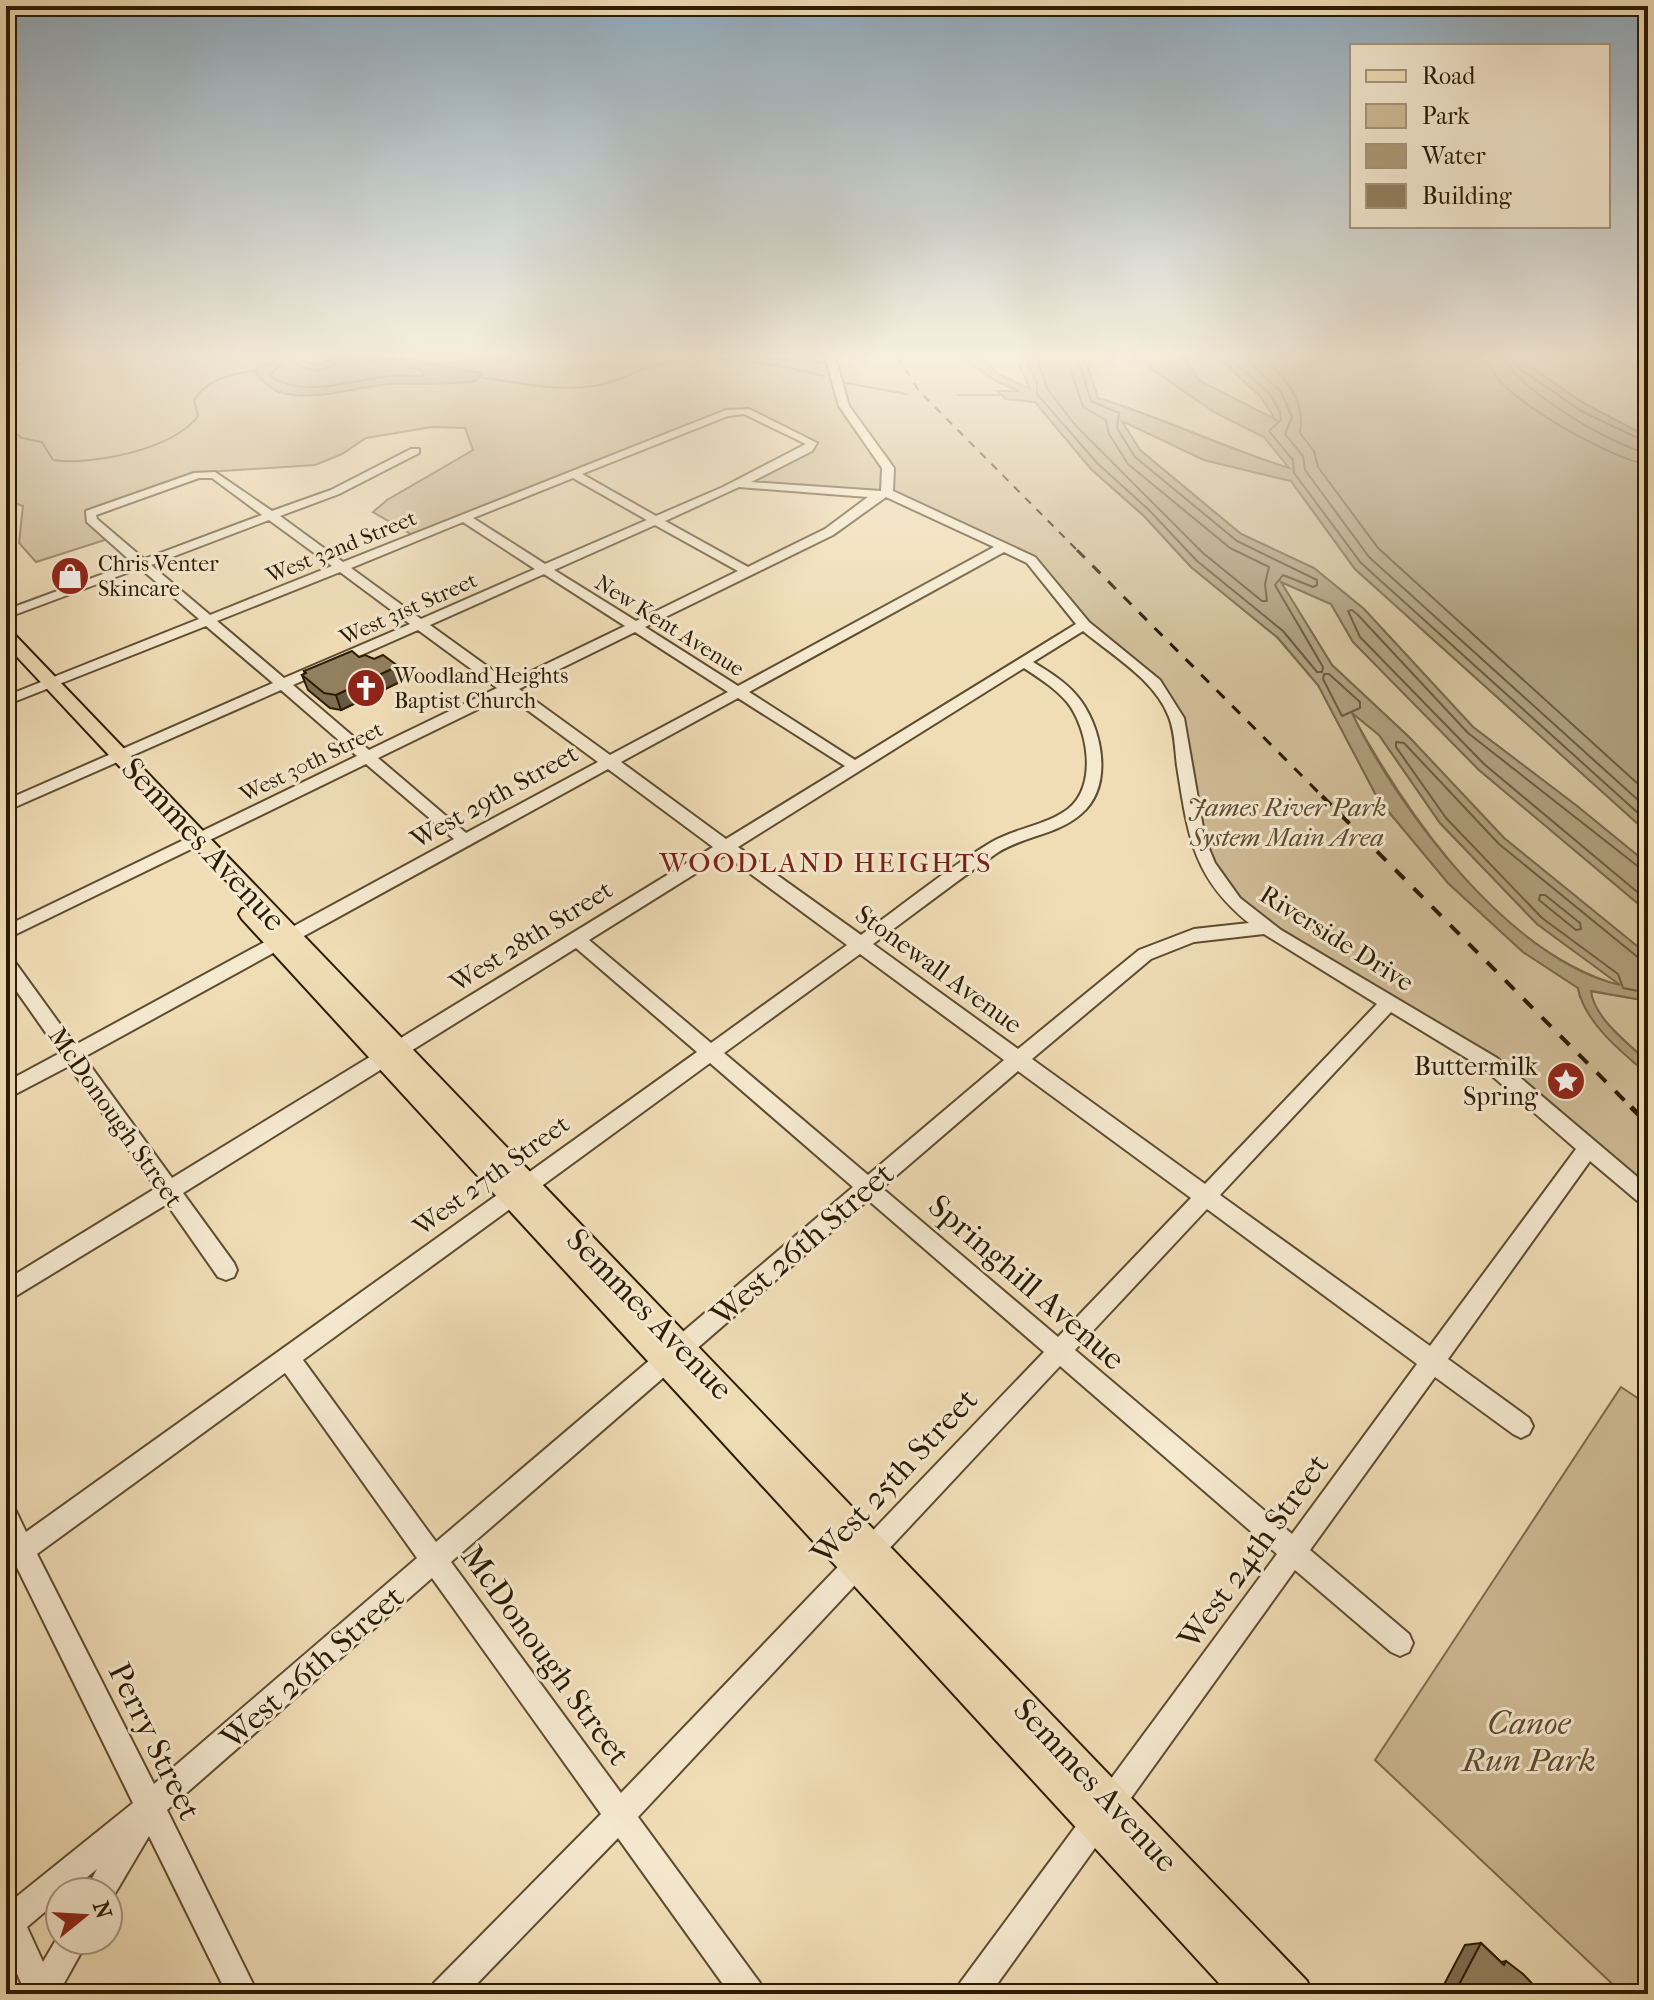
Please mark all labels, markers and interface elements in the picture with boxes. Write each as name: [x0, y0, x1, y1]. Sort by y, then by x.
legend: [1350, 44, 1610, 228]
text: Road: [1422, 62, 1476, 90]
text: Park: [1422, 102, 1470, 130]
text: Water: [1421, 142, 1486, 170]
text: Building: [1422, 182, 1513, 210]
street label: West 32nd Street: [262, 505, 420, 589]
place label: Chris Venter Skincare: [98, 551, 219, 602]
shop icon: Chris Venter Skincare: [49, 555, 91, 597]
street label: West 31st Street: [335, 567, 481, 651]
street label: New Kent Avenue: [590, 570, 749, 682]
place label: Woodland Heights Baptist Church: [393, 663, 568, 714]
church icon: Woodland Heights Baptist Church: [345, 667, 387, 709]
street label: West 30th Street: [235, 716, 387, 808]
street label: West 29th Street: [404, 737, 584, 856]
street label: Semmes Avenue: [114, 750, 293, 939]
park label: James River Park System Main Area: [1187, 792, 1387, 853]
district label: WOODLAND HEIGHTS: [658, 846, 993, 879]
street label: West 28th Street: [443, 874, 619, 999]
street label: Riverside Drive: [1254, 879, 1420, 998]
street label: Stonewall Avenue: [849, 899, 1028, 1040]
street label: McDonough Street: [42, 1021, 190, 1214]
place label: Buttermilk Spring: [1414, 1051, 1539, 1112]
place icon: Buttermilk Spring: [1545, 1060, 1587, 1102]
street label: West 27th Street: [406, 1108, 576, 1243]
street label: West 26th Street: [703, 1155, 902, 1334]
street label: Springhill Avenue: [921, 1187, 1132, 1378]
street label: Semmes Avenue: [559, 1221, 741, 1408]
street label: West 25th Street: [803, 1381, 985, 1572]
street label: West 24th Street: [1170, 1446, 1337, 1657]
street label: McDonough Street: [454, 1538, 638, 1773]
street label: West 26th Street: [213, 1578, 412, 1757]
street label: Perry Street: [101, 1657, 209, 1826]
street label: Semmes Avenue: [1006, 1691, 1185, 1880]
park label: Canoe Run Park: [1460, 1705, 1596, 1779]
north arrow: [44, 1876, 124, 1956]
text: N: [87, 1898, 117, 1922]

